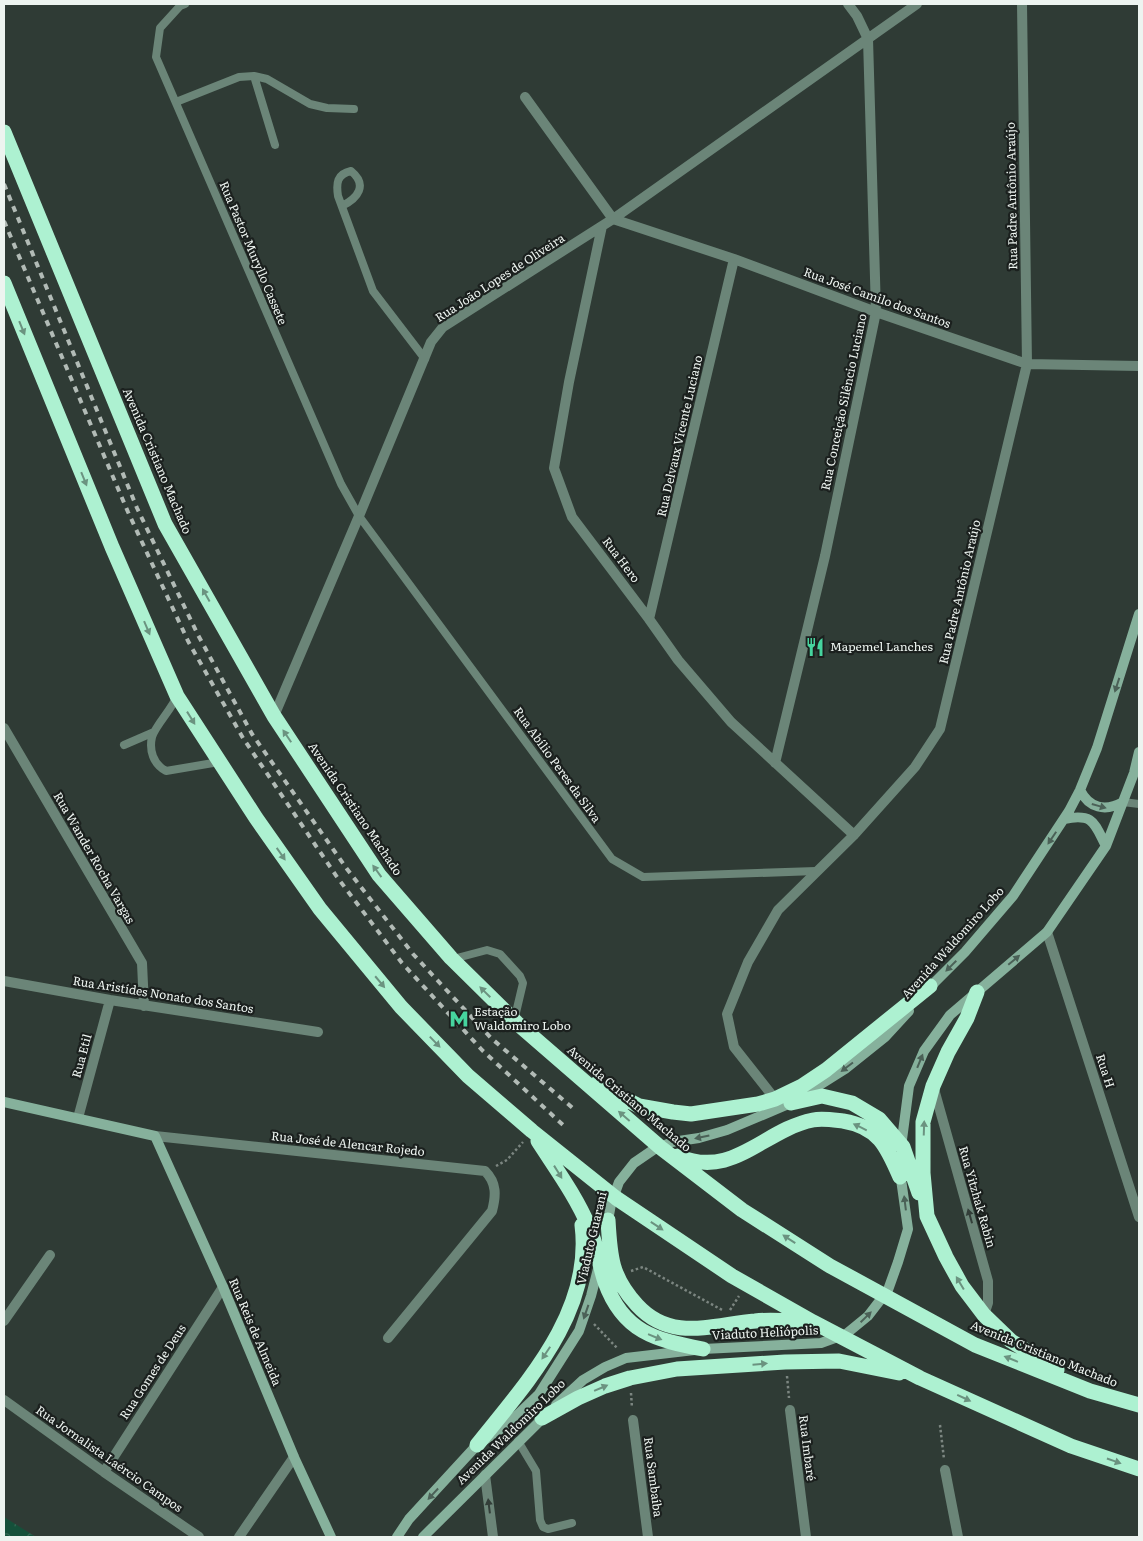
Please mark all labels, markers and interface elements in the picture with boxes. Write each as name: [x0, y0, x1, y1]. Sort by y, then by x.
street label: Rua Padre Antônio Araújo: [1001, 122, 1021, 270]
street label: Rua Pastor Muryllo Cassete: [215, 178, 292, 327]
street label: Rua João Lopes de Oliveira: [431, 228, 568, 326]
street label: Rua José Camilo dos Santos: [801, 262, 954, 332]
street label: Rua Conceição Silêncio Luciano: [815, 312, 871, 492]
one-way arrow: [19, 321, 27, 335]
street label: Rua Delvaux Vicente Luciano: [652, 353, 706, 518]
street label: Avenida Cristiano Machado: [119, 385, 197, 537]
one-way arrow: [81, 471, 88, 486]
street label: Rua Padre Antônio Araújo: [934, 518, 984, 666]
street label: Rua Hero: [599, 533, 645, 586]
one-way arrow: [201, 589, 210, 602]
one-way arrow: [144, 621, 152, 635]
restaurant icon: Mapemel Lanches: [804, 636, 826, 658]
place label: Mapemel Lanches: [830, 637, 933, 655]
one-way arrow: [1112, 677, 1120, 692]
street label: Rua Abílio Peres da Silva: [510, 703, 606, 826]
one-way arrow: [186, 712, 196, 725]
one-way arrow: [282, 729, 292, 743]
street label: Avenida Cristiano Machado: [304, 738, 407, 879]
street label: Rua Wander Rocha Vargas: [50, 788, 140, 927]
one-way arrow: [1091, 802, 1106, 810]
one-way arrow: [1047, 832, 1056, 845]
one-way arrow: [276, 847, 286, 860]
one-way arrow: [372, 864, 382, 878]
street label: Avenida Waldomiro Lobo: [897, 882, 1008, 1002]
one-way arrow: [1007, 955, 1020, 966]
one-way arrow: [945, 960, 957, 972]
street label: Rua Aristídes Nonato dos Santos: [72, 971, 255, 1017]
one-way arrow: [375, 975, 386, 988]
one-way arrow: [480, 986, 492, 998]
place label: Estação Waldomiro Lobo: [474, 1002, 571, 1034]
metro station icon: Estação Waldomiro Lobo: [448, 1008, 470, 1030]
street label: Rua Etil: [67, 1032, 96, 1080]
one-way arrow: [429, 1036, 441, 1048]
street label: Avenida Cristiano Machado: [564, 1041, 696, 1156]
street label: Rua H: [1092, 1051, 1120, 1090]
one-way arrow: [916, 1054, 924, 1068]
one-way arrow: [840, 1062, 854, 1072]
one-way arrow: [618, 1110, 630, 1122]
one-way arrow: [920, 1120, 928, 1136]
one-way arrow: [853, 1123, 868, 1131]
street label: Rua José de Alencar Rojedo: [270, 1126, 426, 1160]
one-way arrow: [693, 1133, 709, 1141]
street label: Rua Yitzhak Rabin: [955, 1144, 1001, 1250]
one-way arrow: [554, 1166, 563, 1179]
street label: Viaduto Guarani: [572, 1190, 610, 1286]
one-way arrow: [901, 1194, 909, 1210]
one-way arrow: [966, 1209, 974, 1224]
one-way arrow: [650, 1221, 664, 1230]
one-way arrow: [782, 1235, 795, 1244]
street label: Rua Reis de Almeida: [225, 1275, 287, 1389]
one-way arrow: [956, 1276, 965, 1289]
one-way arrow: [582, 1305, 590, 1320]
one-way arrow: [859, 1311, 871, 1323]
street label: Avenida Cristiano Machado: [968, 1315, 1121, 1391]
street label: Rua Gomes de Deus: [115, 1320, 190, 1423]
street label: Viaduto Heliópolis: [711, 1320, 819, 1344]
one-way arrow: [648, 1333, 662, 1341]
one-way arrow: [541, 1347, 551, 1360]
one-way arrow: [1003, 1355, 1018, 1363]
one-way arrow: [753, 1360, 769, 1368]
street label: Avenida Waldomiro Lobo: [452, 1374, 569, 1488]
one-way arrow: [593, 1384, 608, 1391]
one-way arrow: [957, 1394, 971, 1402]
street label: Rua Jornalista Laércio Campos: [32, 1400, 187, 1516]
street label: Rua Imbaré: [795, 1414, 821, 1482]
street label: Rua Sambaíba: [640, 1436, 668, 1518]
one-way arrow: [1106, 1457, 1121, 1465]
one-way arrow: [427, 1488, 438, 1501]
one-way arrow: [485, 1498, 493, 1514]

